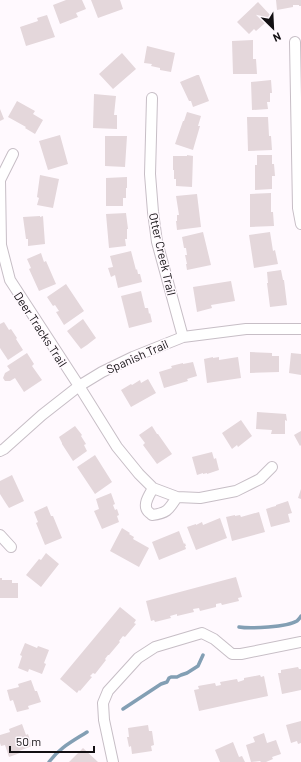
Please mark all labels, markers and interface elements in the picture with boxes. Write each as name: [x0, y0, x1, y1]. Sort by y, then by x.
north arrow: [253, 8, 293, 48]
text: N: [271, 30, 283, 45]
street label: Otter Creek Trail: [147, 211, 179, 297]
street label: Deer Tracks Trail: [12, 289, 70, 369]
street label: Spanish Trail: [104, 336, 170, 376]
scale bar: [10, 728, 94, 754]
text: 50 m: [16, 734, 41, 748]

